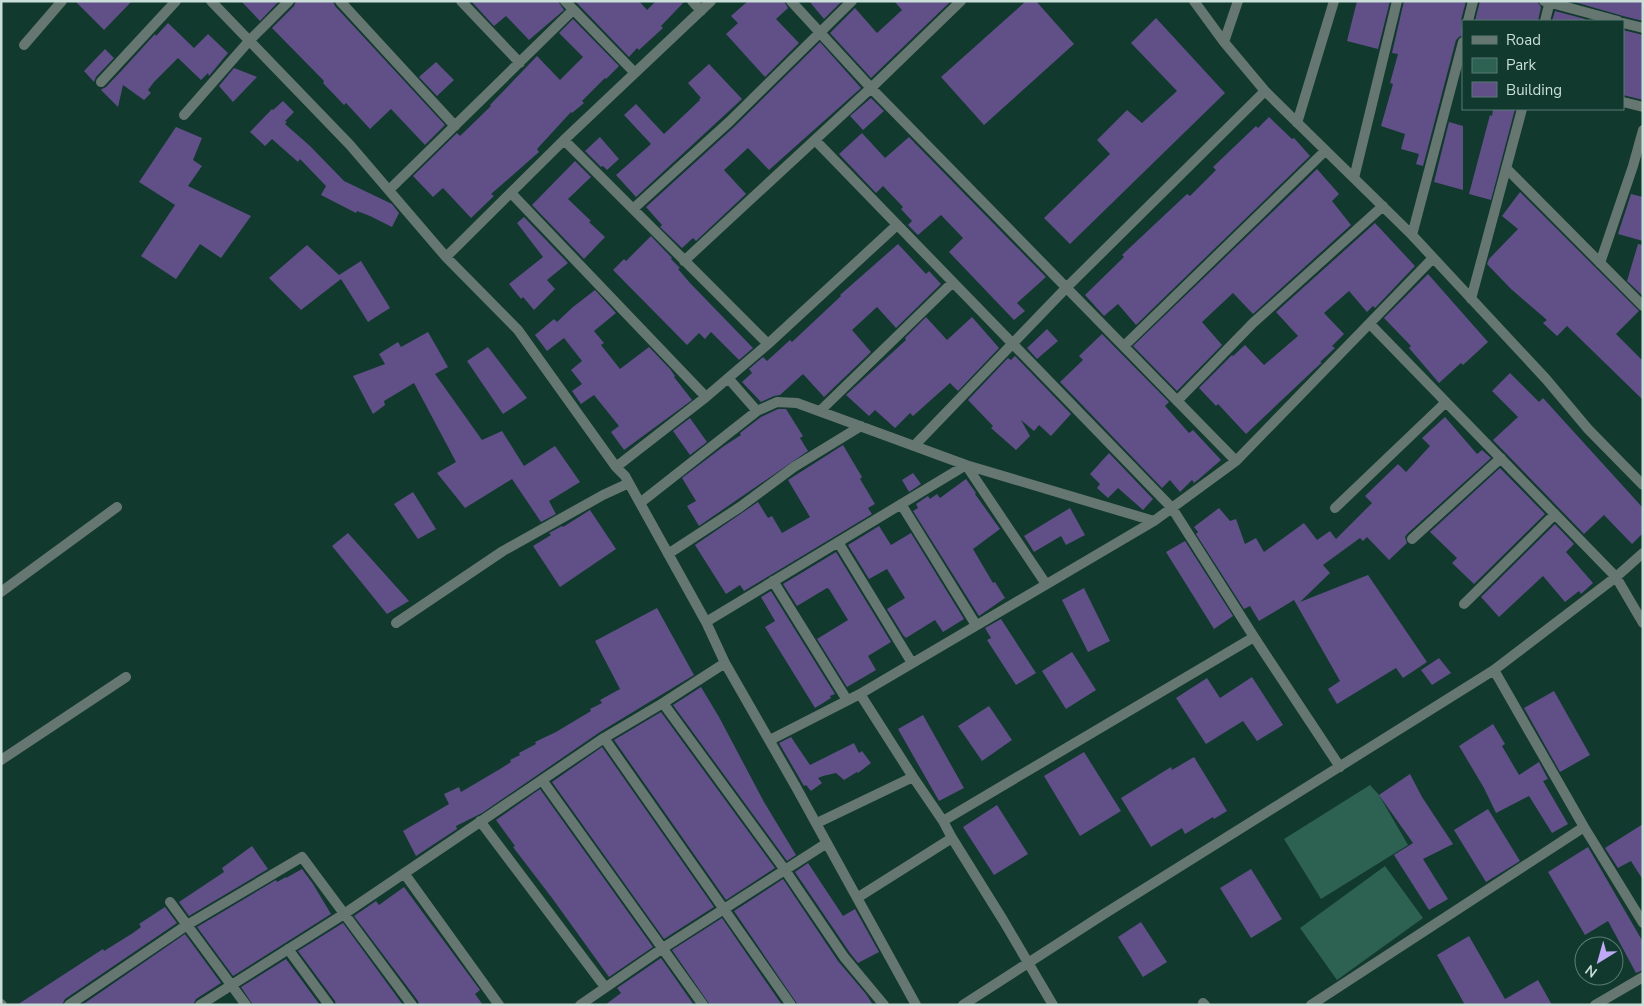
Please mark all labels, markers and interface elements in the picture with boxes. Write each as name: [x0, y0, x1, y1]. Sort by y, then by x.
legend: [1462, 20, 1624, 110]
text: Road: [1506, 30, 1541, 50]
text: Park: [1506, 55, 1536, 75]
text: Building: [1506, 80, 1562, 100]
north arrow: [1574, 936, 1624, 986]
text: N: [1582, 960, 1601, 982]

